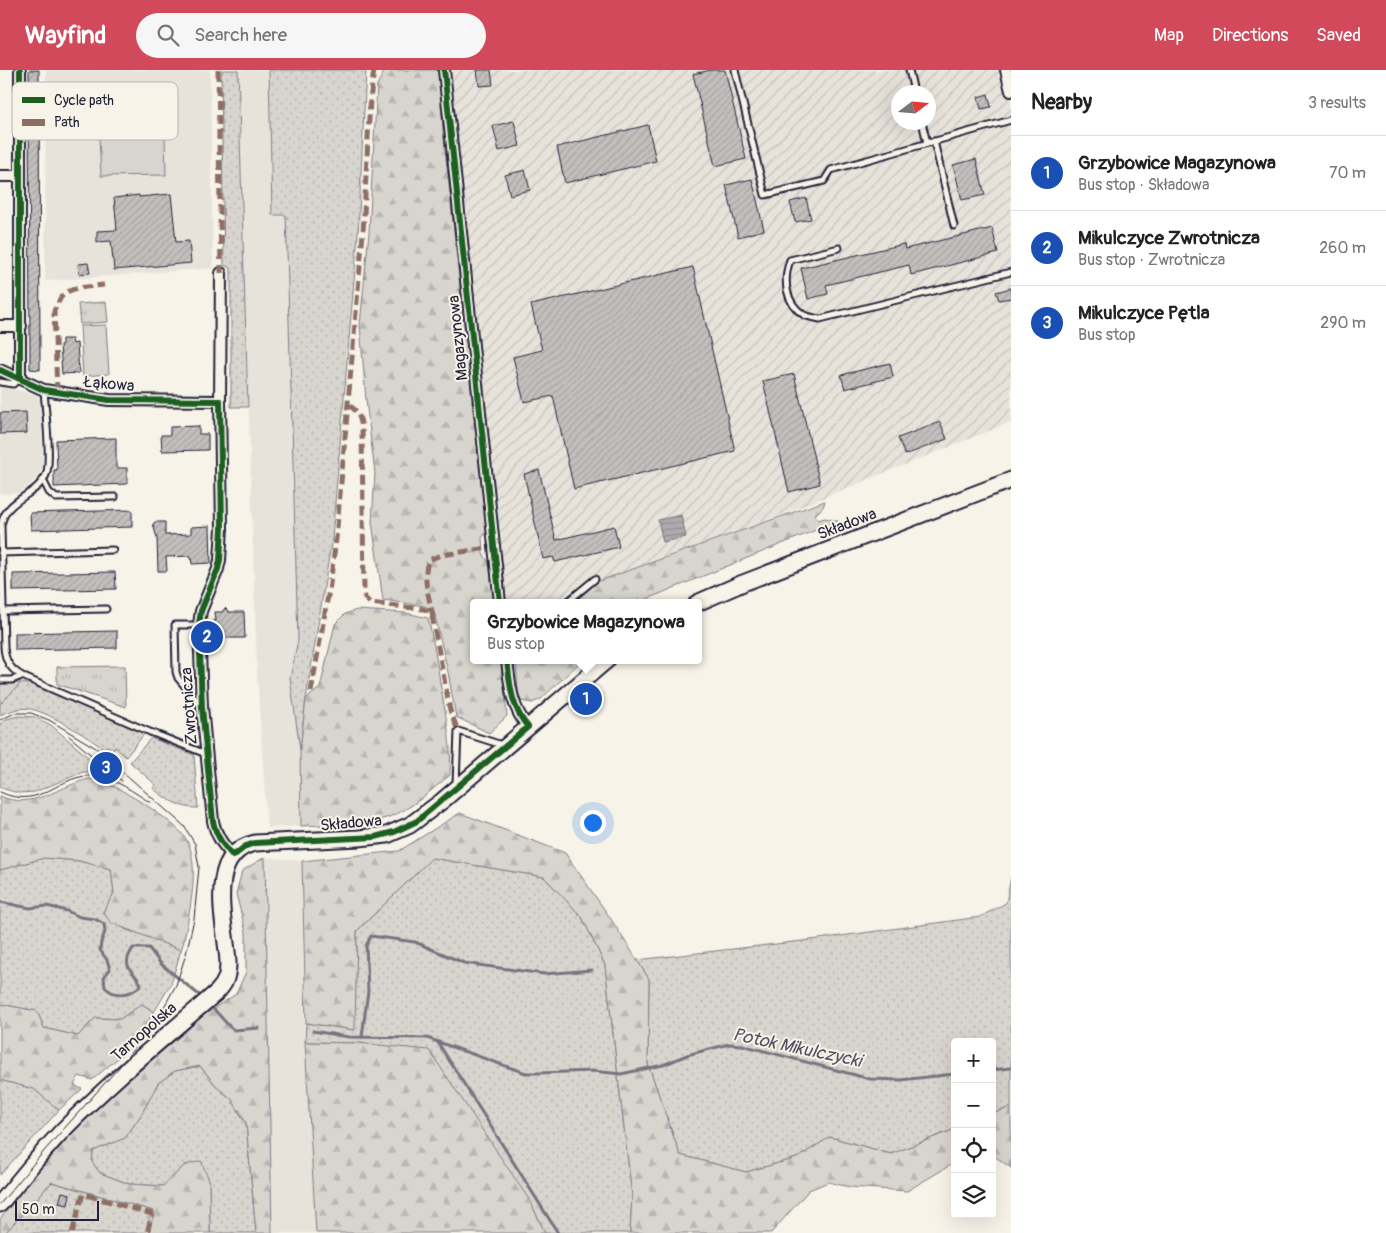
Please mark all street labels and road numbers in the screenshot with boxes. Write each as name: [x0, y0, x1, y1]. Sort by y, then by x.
street label: Magazynowa: [444, 294, 472, 382]
street label: Łąkowa: [82, 372, 135, 396]
street label: Składowa: [815, 504, 879, 544]
street label: Zwrotnicza: [176, 667, 202, 745]
street label: Składowa: [319, 810, 383, 836]
street label: Tarnopolska: [107, 998, 181, 1066]

